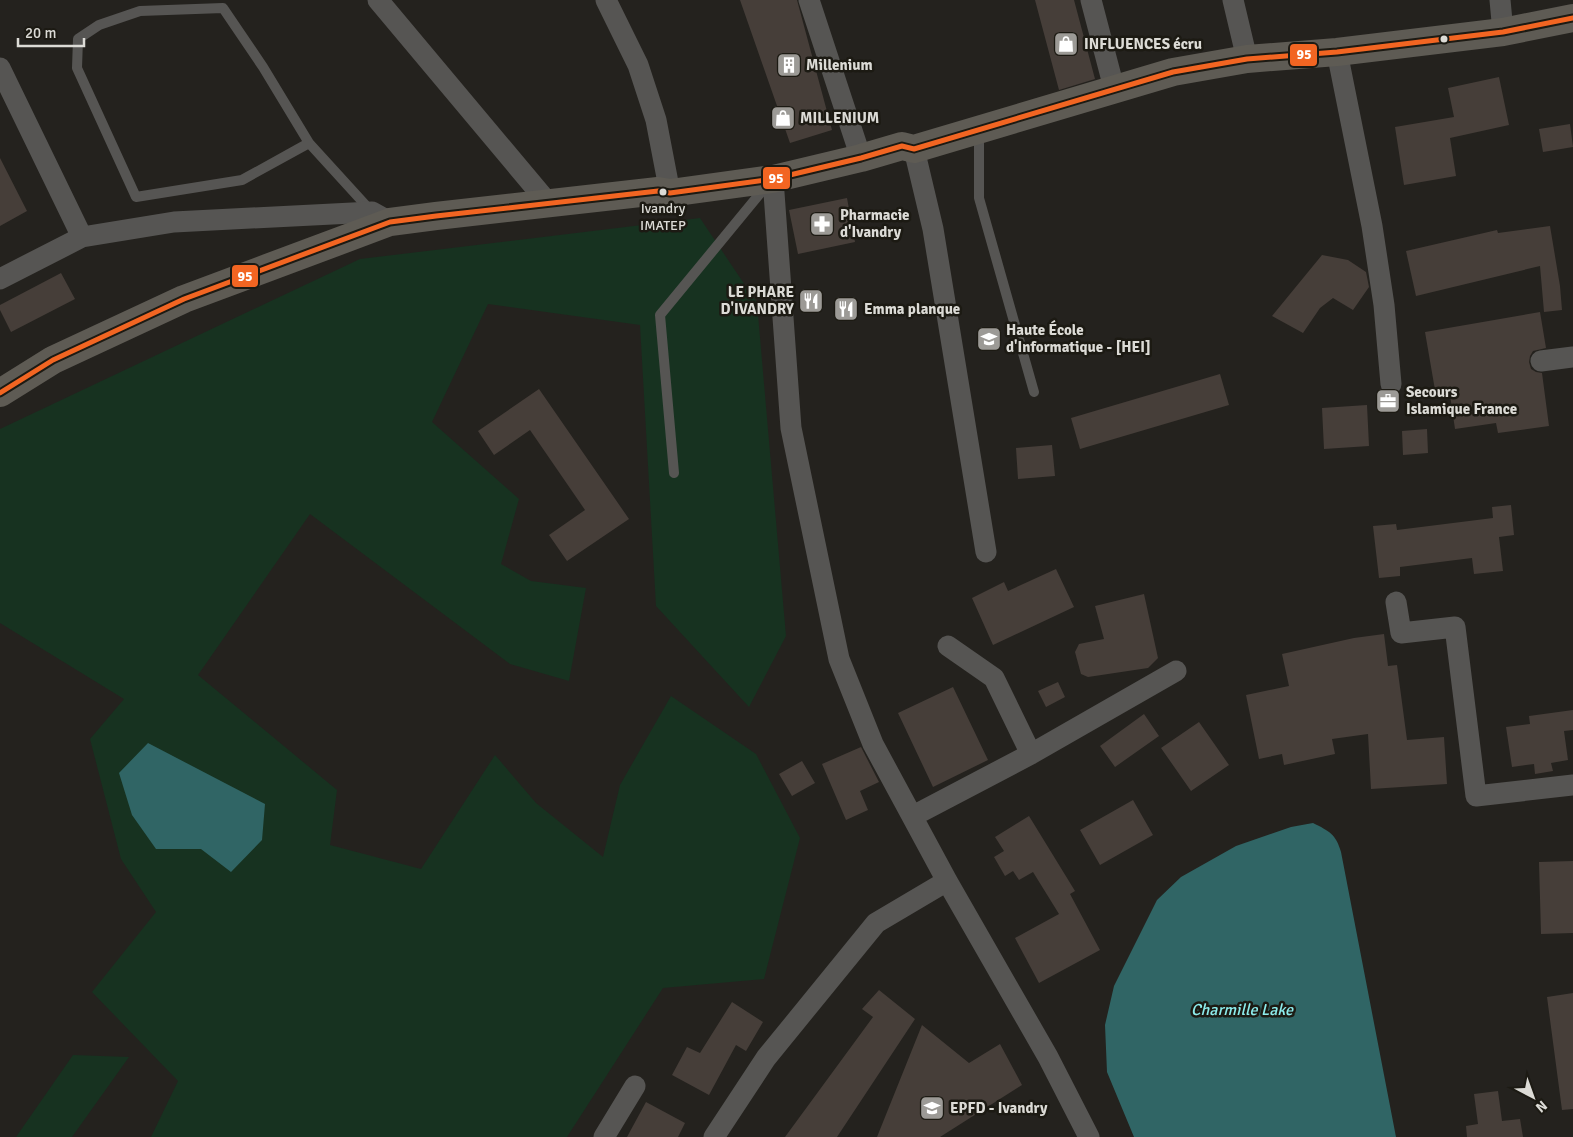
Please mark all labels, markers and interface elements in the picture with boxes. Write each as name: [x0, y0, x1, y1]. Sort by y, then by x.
scale bar: [18, 15, 84, 47]
text: 20 m: [25, 24, 56, 42]
shop icon: INFLUENCES écru: [1053, 31, 1079, 57]
unlabelled marker: [1439, 34, 1449, 44]
place label: INFLUENCES écru: [1084, 35, 1202, 53]
line badge: 95: [1289, 43, 1318, 67]
text: 95: [1296, 46, 1312, 63]
building icon: Millenium: [776, 52, 802, 78]
place label: Millenium: [806, 56, 873, 74]
shop icon: MILLENIUM: [770, 105, 796, 131]
place label: MILLENIUM: [800, 109, 879, 127]
line badge: 95: [762, 166, 791, 190]
text: 95: [768, 170, 784, 187]
marker: Ivandry IMATEP: [658, 187, 668, 197]
place label: Ivandry IMATEP: [640, 200, 686, 234]
place label: Pharmacie d'Ivandry: [840, 206, 910, 241]
pharmacy icon: Pharmacie d'Ivandry: [809, 211, 835, 237]
line badge: 95: [231, 264, 259, 288]
text: 95: [237, 268, 253, 285]
place label: LE PHARE D'IVANDRY: [720, 283, 795, 318]
restaurant icon: LE PHARE D'IVANDRY: [798, 288, 824, 314]
restaurant icon: Emma planque: [833, 296, 859, 322]
place label: Emma planque: [864, 300, 960, 318]
place label: Haute École d'Informatique - [HEI]: [1006, 320, 1151, 356]
school or university icon: Haute École d'Informatique - [HEI]: [976, 326, 1002, 352]
place label: Secours Islamique France: [1406, 383, 1517, 418]
office icon: Secours Islamique France: [1375, 388, 1401, 414]
water label: Charmille Lake: [1191, 1000, 1294, 1020]
north arrow: [1508, 1072, 1558, 1122]
school or university icon: EPFD - Ivandry: [919, 1095, 945, 1121]
text: N: [1532, 1097, 1550, 1116]
place label: EPFD - Ivandry: [950, 1099, 1048, 1117]

